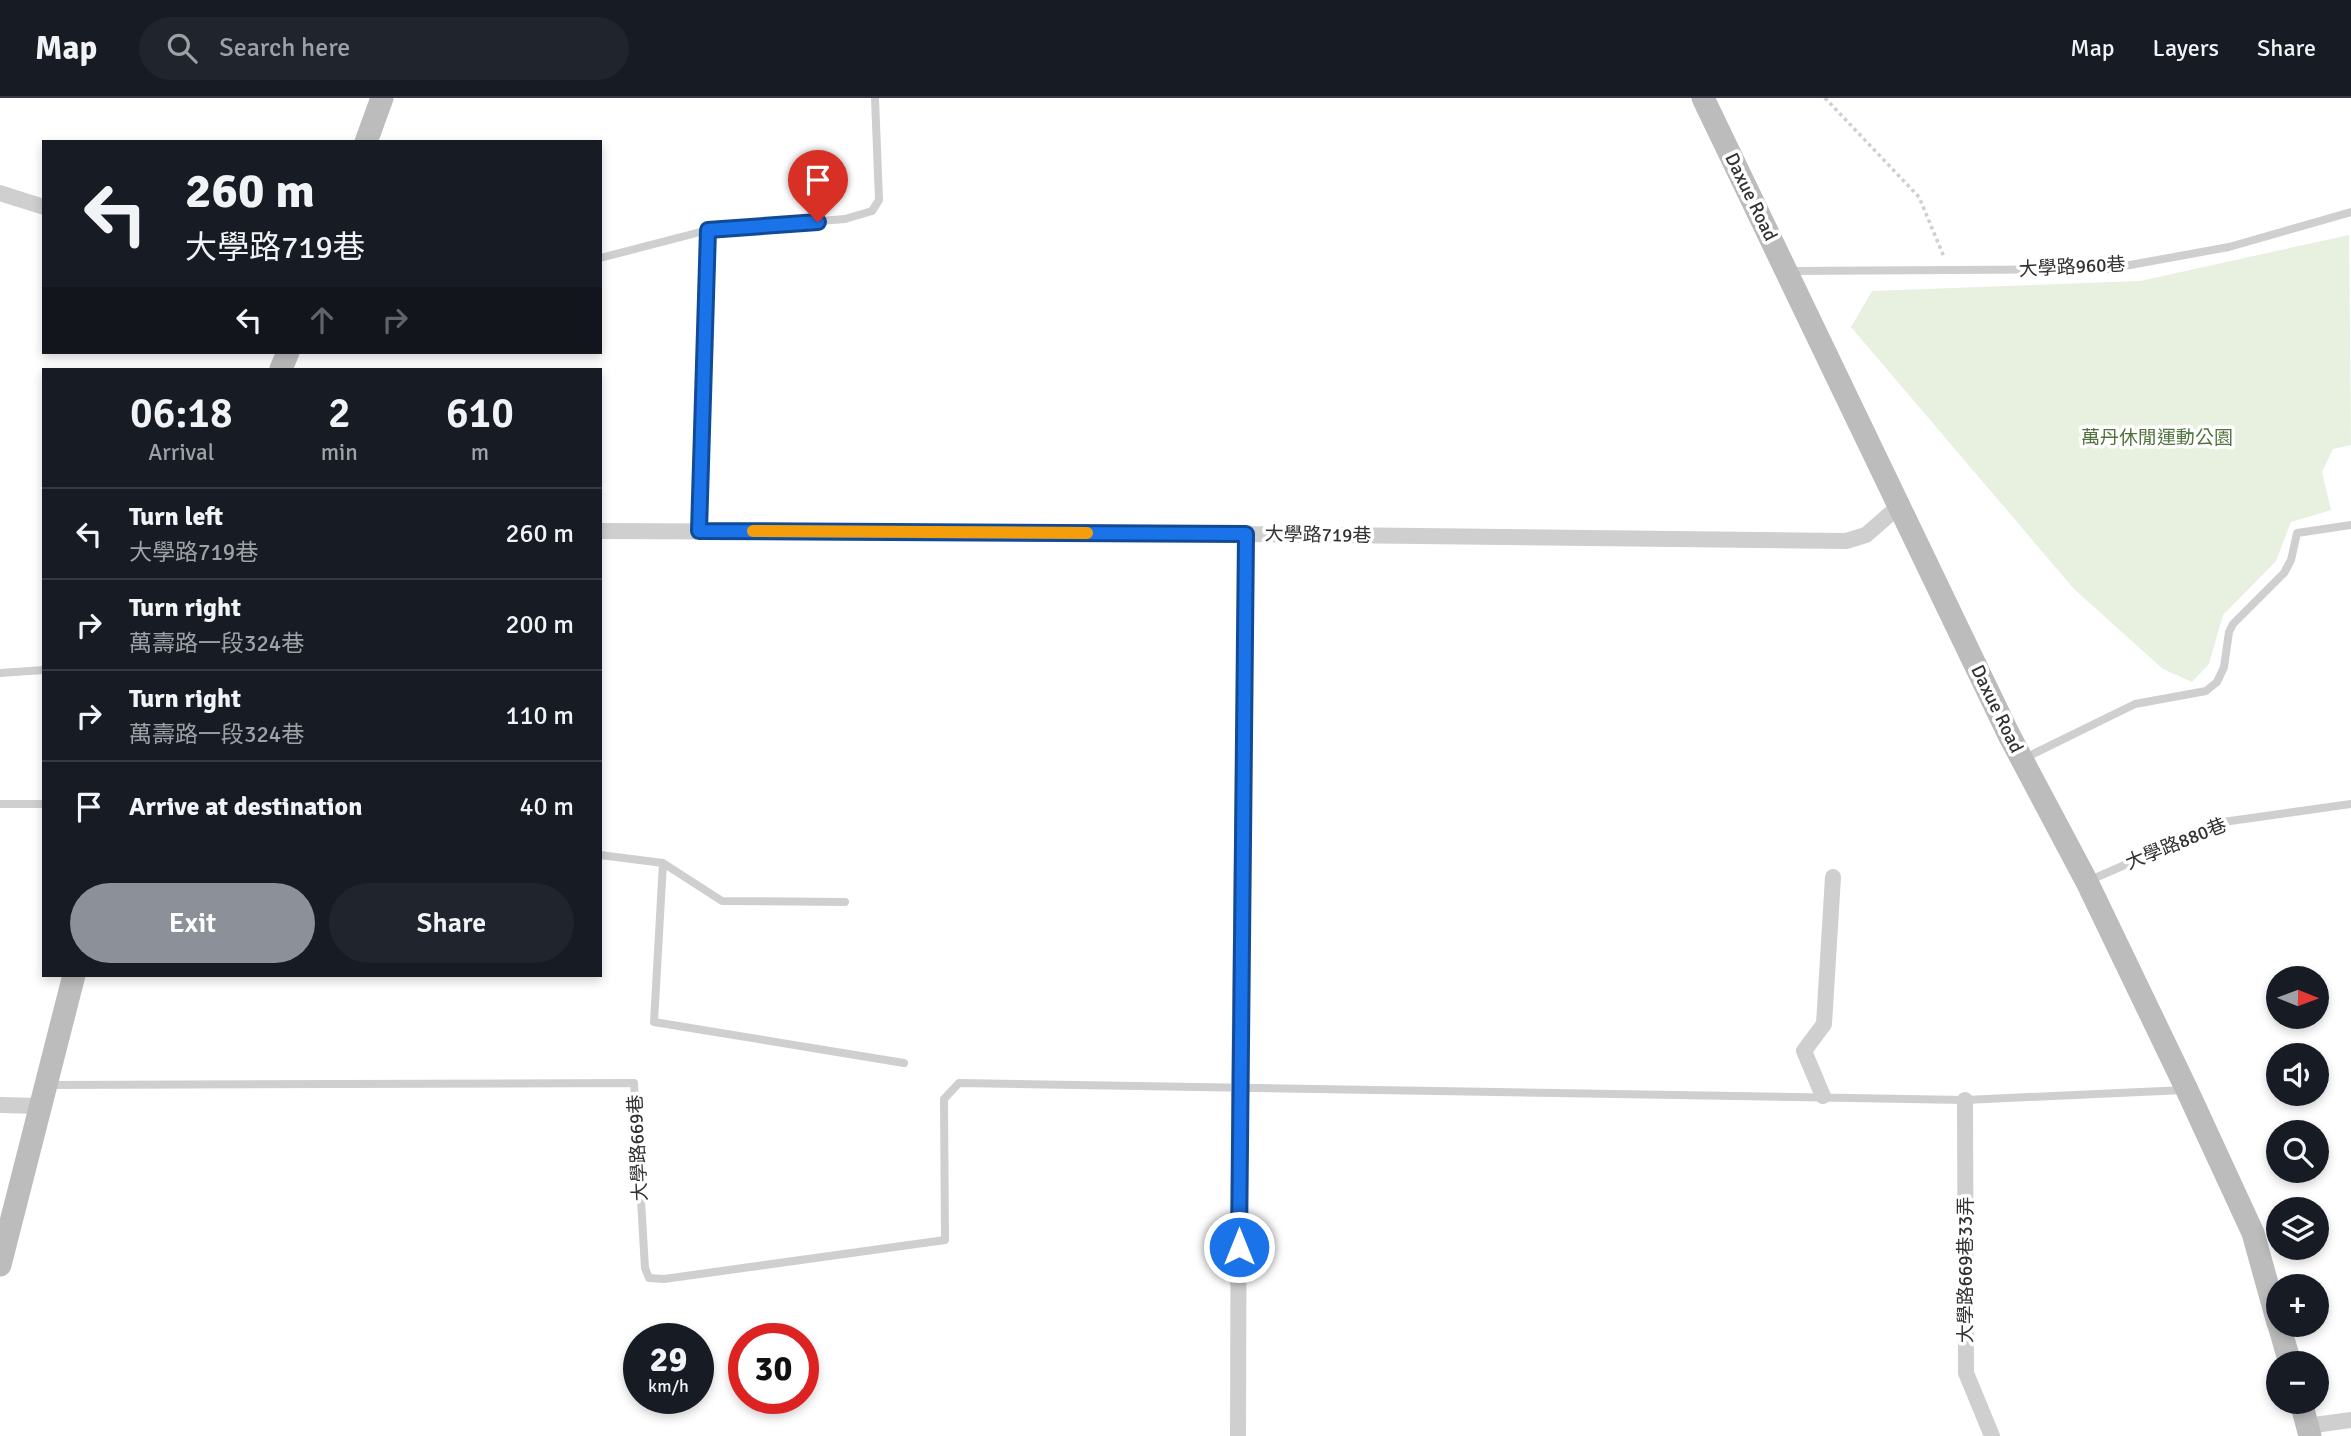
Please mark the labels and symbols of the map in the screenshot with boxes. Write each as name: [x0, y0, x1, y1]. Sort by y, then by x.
street label: Daxue Road: [1719, 149, 1783, 245]
pin: [788, 150, 848, 222]
street label: 大學路960巷: [2018, 252, 2126, 282]
park label: 萬丹休閒運動公園: [2081, 426, 2233, 450]
street label: 大學路719巷: [1264, 522, 1372, 548]
street label: Daxue Road: [1965, 661, 2029, 757]
street label: 大學路880巷: [2122, 813, 2230, 875]
north arrow: [2266, 966, 2329, 1029]
street label: 大學路669巷: [623, 1094, 653, 1202]
street label: 大學路669巷33弄: [1954, 1197, 1978, 1343]
position arrow: [1202, 1210, 1276, 1284]
speed limit sign: 30: [728, 1323, 819, 1414]

